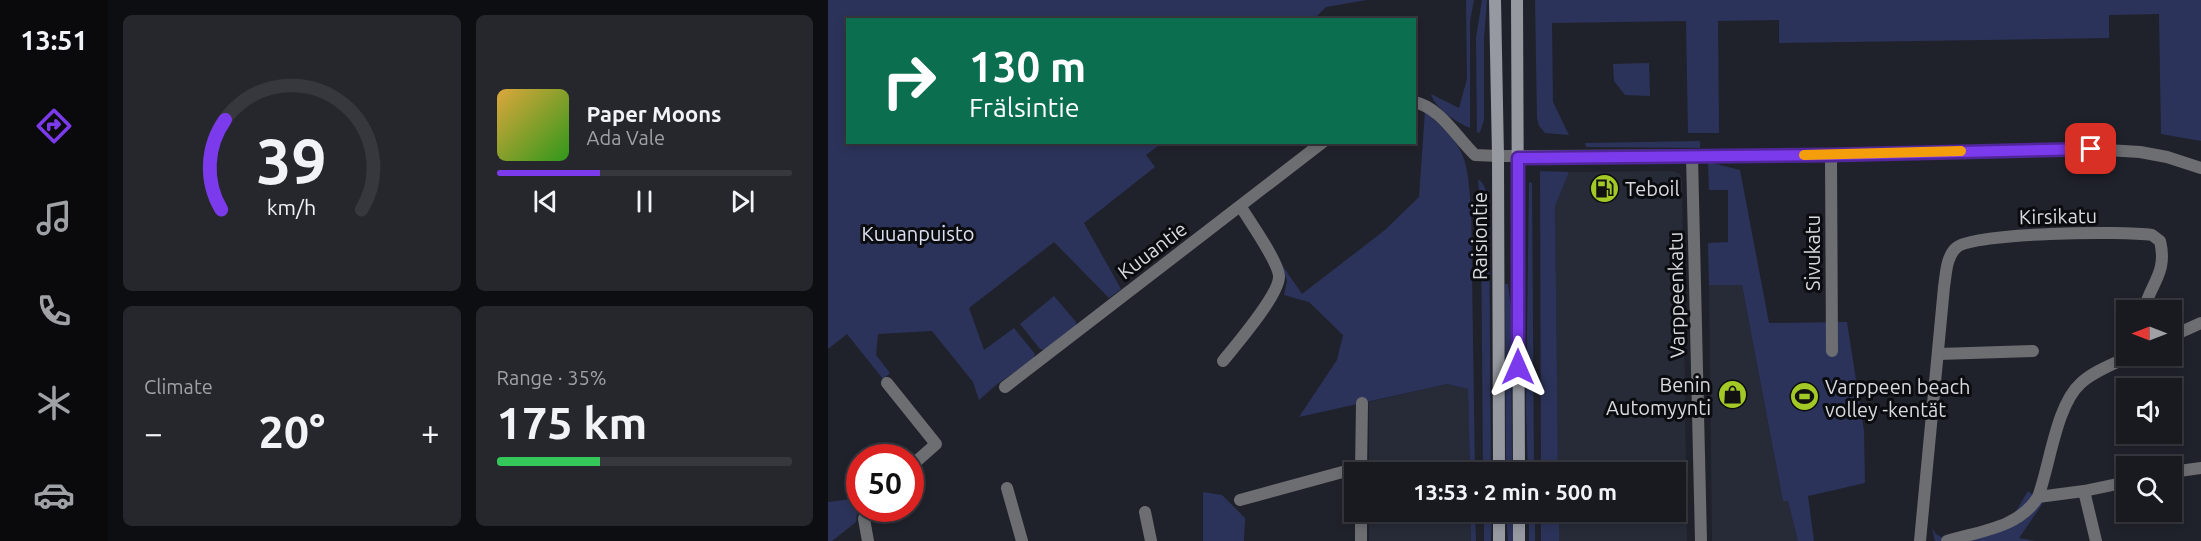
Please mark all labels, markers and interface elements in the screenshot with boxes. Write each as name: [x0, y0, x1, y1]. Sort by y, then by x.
text: 13:51: [20, 25, 88, 55]
icon: right: [870, 42, 948, 120]
text: 130 m: [969, 43, 1086, 90]
text: Frälsintie: [969, 92, 1080, 122]
text: Paper Moons: [587, 101, 721, 126]
icon: directions: [33, 105, 75, 147]
pin: [2065, 123, 2116, 174]
text: 39: [257, 126, 327, 196]
text: Ada Vale: [587, 126, 665, 149]
icon: arrive: [2074, 132, 2107, 165]
fuel station icon: Teboil: [1588, 172, 1620, 204]
place label: Teboil: [1625, 177, 1680, 200]
icon: previous: [529, 185, 562, 218]
icon: pause: [628, 185, 661, 218]
icon: next: [726, 185, 759, 218]
street label: Raisiontie: [1468, 192, 1491, 280]
text: km/h: [267, 196, 316, 220]
icon: music: [33, 197, 75, 239]
street label: Kirsikatu: [2019, 204, 2097, 228]
street label: Sivukatu: [1801, 215, 1824, 291]
street label: Kuuantie: [1113, 217, 1191, 283]
park label: Kuuanpuisto: [862, 222, 974, 245]
street label: Varppeenkatu: [1663, 231, 1689, 359]
icon: phone: [33, 290, 75, 332]
north arrow: [2116, 300, 2182, 366]
map controls: [2116, 300, 2182, 522]
position arrow: [1486, 335, 1550, 399]
text: Range · 35%: [497, 366, 607, 389]
place label: Benin Automyynti: [1606, 373, 1711, 419]
text: Climate: [144, 375, 213, 398]
place label: Varppeen beach volley -kentät: [1825, 375, 1970, 421]
button: sound: [2116, 378, 2182, 444]
shop icon: Benin Automyynti: [1716, 379, 1748, 411]
sports icon: Varppeen beach volley -kentät: [1788, 381, 1820, 413]
icon: climate: [33, 382, 75, 424]
text: 175 km: [497, 397, 647, 448]
text: 20°: [258, 406, 325, 457]
text: −: [144, 414, 163, 451]
text: +: [421, 414, 440, 451]
speed limit sign: 50: [846, 444, 924, 522]
button: search: [2116, 456, 2182, 522]
icon: car: [33, 474, 75, 516]
text: 13:53 · 2 min · 500 m: [1413, 479, 1617, 504]

